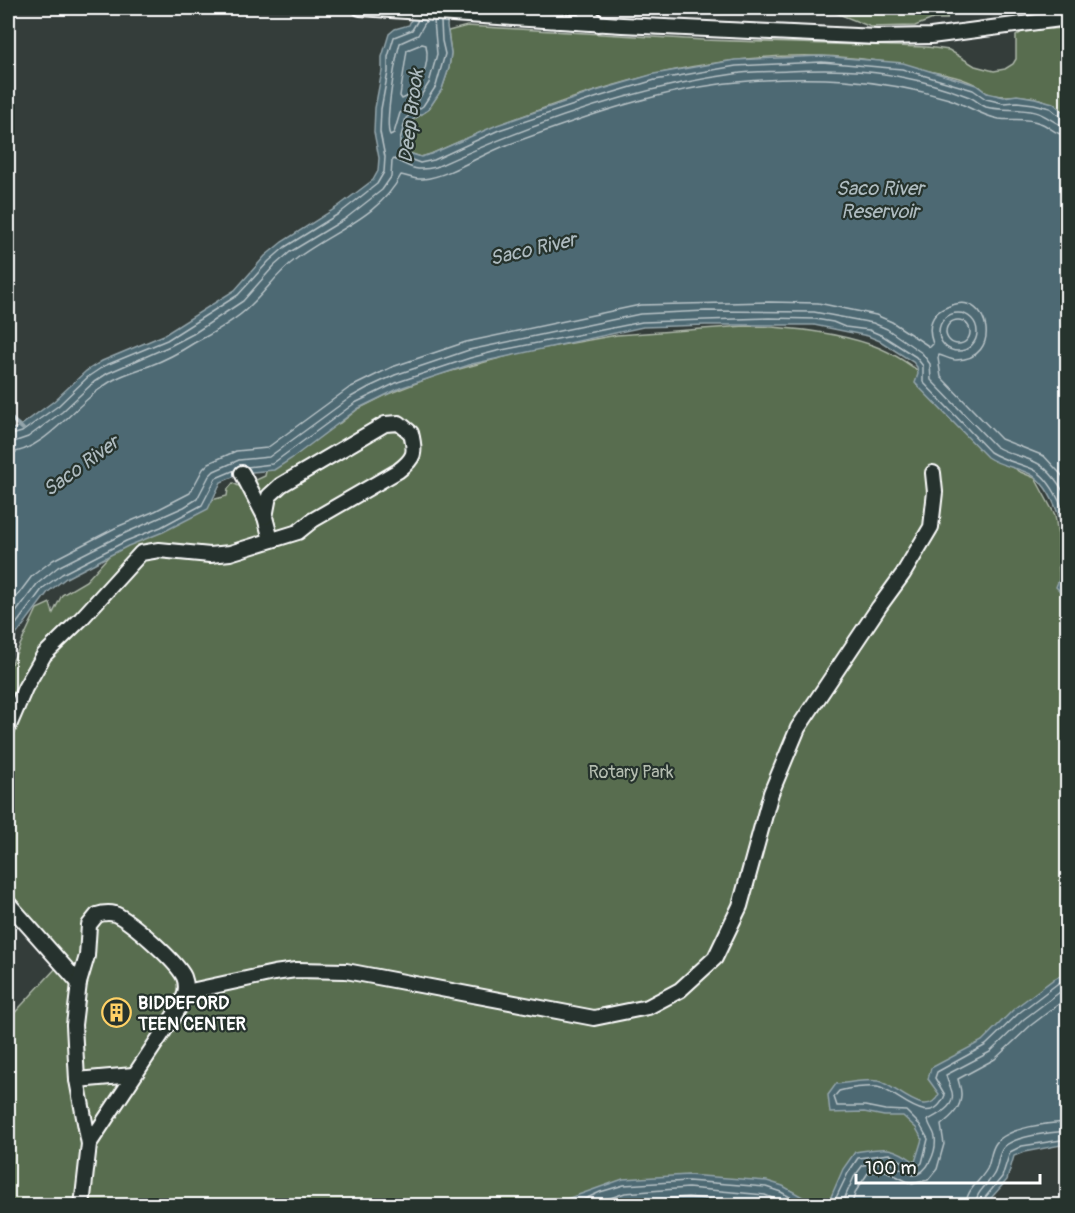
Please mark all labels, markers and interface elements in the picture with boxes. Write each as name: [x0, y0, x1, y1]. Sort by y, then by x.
water label: Deep Brook: [393, 66, 429, 164]
water label: Saco River Reservoir: [836, 176, 927, 224]
water label: Saco River: [487, 226, 581, 271]
water label: Saco River: [38, 428, 126, 502]
park label: Rotary Park: [588, 761, 674, 784]
place label: BIDDEFORD TEEN CENTER: [137, 992, 246, 1036]
building icon: BIDDEFORD TEEN CENTER: [101, 997, 133, 1029]
scale bar: [856, 1147, 1040, 1185]
text: 100 m: [865, 1157, 917, 1180]

